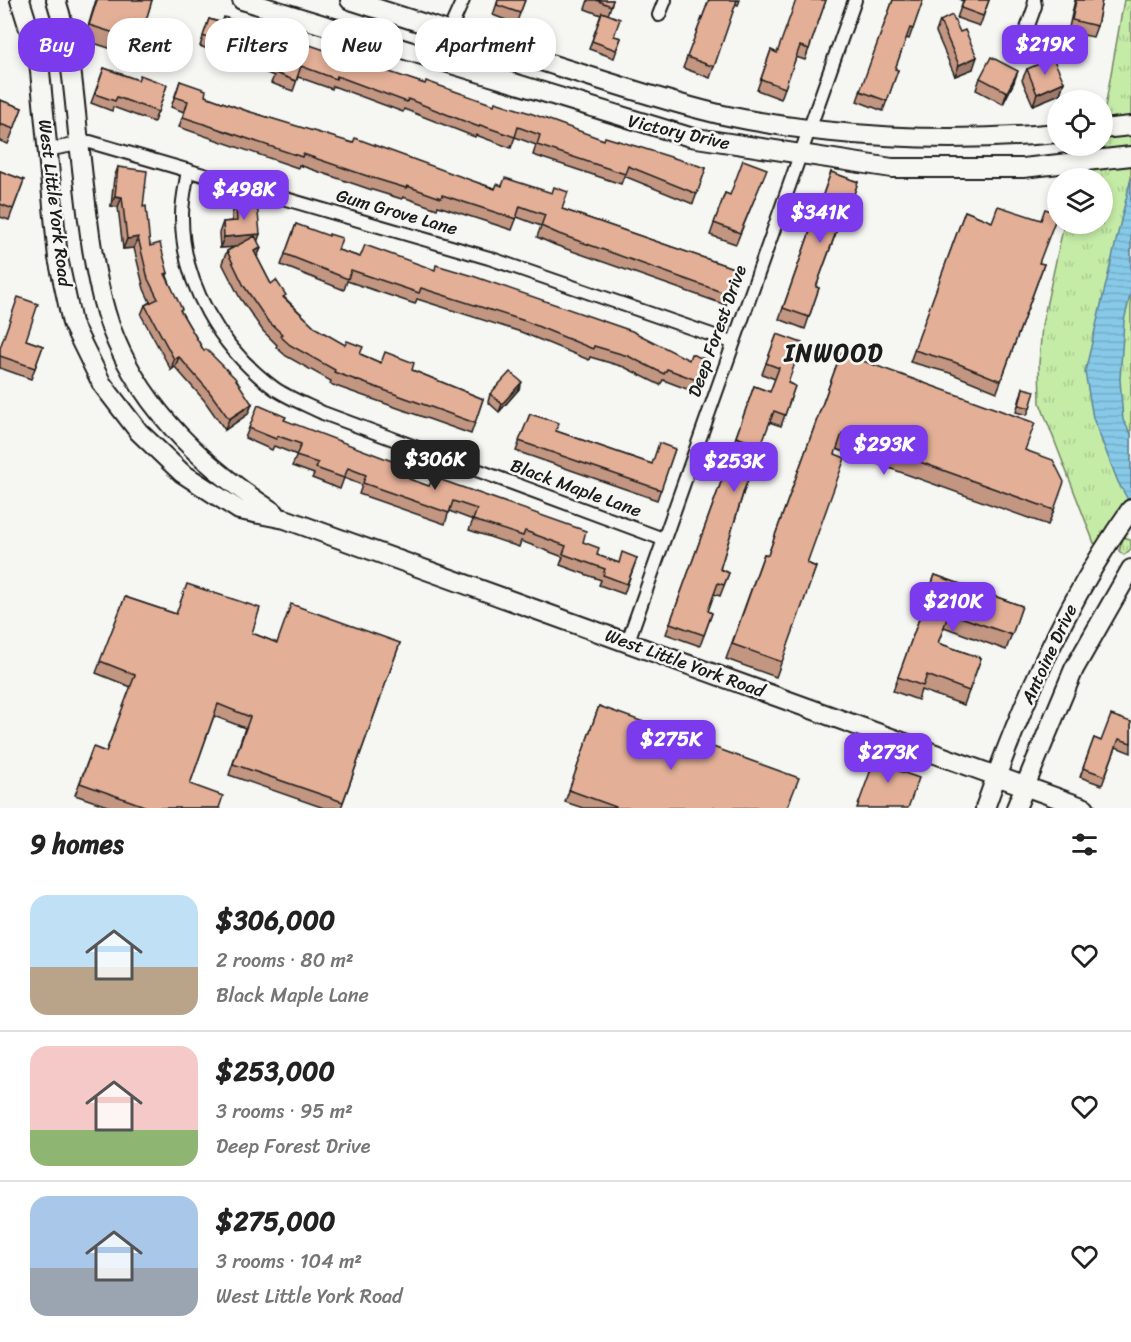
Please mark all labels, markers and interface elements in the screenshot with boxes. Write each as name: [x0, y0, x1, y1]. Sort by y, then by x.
chip: Buy: [18, 18, 95, 72]
chip: Rent: [107, 18, 193, 72]
chip: Filters: [205, 18, 309, 72]
chip: New: [321, 18, 403, 72]
chip: Apartment: [415, 18, 556, 72]
pin: $219K: [1003, 25, 1087, 76]
text: $219K: [1016, 27, 1074, 62]
map controls: [1047, 90, 1113, 234]
button: locate: [1047, 90, 1113, 156]
street label: Victory Drive: [625, 105, 733, 159]
street label: West Little York Road: [29, 118, 81, 290]
button: layers: [1047, 168, 1113, 234]
pin: $498K: [202, 170, 286, 221]
text: $498K: [213, 172, 275, 207]
street label: Gum Grove Lane: [332, 179, 462, 245]
pin: $341K: [778, 193, 862, 244]
text: $341K: [791, 195, 849, 230]
street label: Deep Forest Drive: [678, 260, 756, 402]
district label: INWOOD: [782, 332, 884, 374]
pin: $293K: [842, 425, 926, 476]
text: $293K: [854, 427, 914, 462]
pin: $306K: [393, 440, 477, 491]
text: $306K: [405, 442, 465, 477]
pin: $253K: [692, 442, 776, 493]
text: $253K: [704, 444, 764, 479]
street label: Black Maple Lane: [506, 449, 646, 527]
pin: $210K: [911, 582, 995, 633]
text: $210K: [924, 584, 982, 619]
street label: Antoine Drive: [1011, 599, 1086, 710]
street label: West Little York Road: [601, 619, 771, 707]
pin: $275K: [629, 720, 713, 771]
text: $275K: [641, 722, 701, 757]
pin: $273K: [846, 733, 930, 784]
text: $273K: [858, 735, 918, 770]
text: 9 homes: [30, 821, 124, 867]
icon: filters: [1068, 828, 1101, 861]
text: $306,000: [216, 897, 335, 943]
icon: home: [78, 919, 150, 991]
icon: heart: [1068, 939, 1101, 972]
text: 2 rooms · 80 m²: [216, 943, 354, 978]
text: Black Maple Lane: [216, 978, 369, 1013]
text: $253,000: [216, 1048, 335, 1094]
icon: home: [78, 1070, 150, 1142]
icon: heart: [1068, 1090, 1101, 1123]
text: 3 rooms · 95 m²: [216, 1094, 353, 1129]
text: Deep Forest Drive: [216, 1129, 370, 1164]
text: $275,000: [216, 1198, 336, 1244]
icon: home: [78, 1220, 150, 1292]
icon: heart: [1068, 1240, 1101, 1273]
text: 3 rooms · 104 m²: [216, 1244, 362, 1279]
text: West Little York Road: [216, 1279, 403, 1314]

